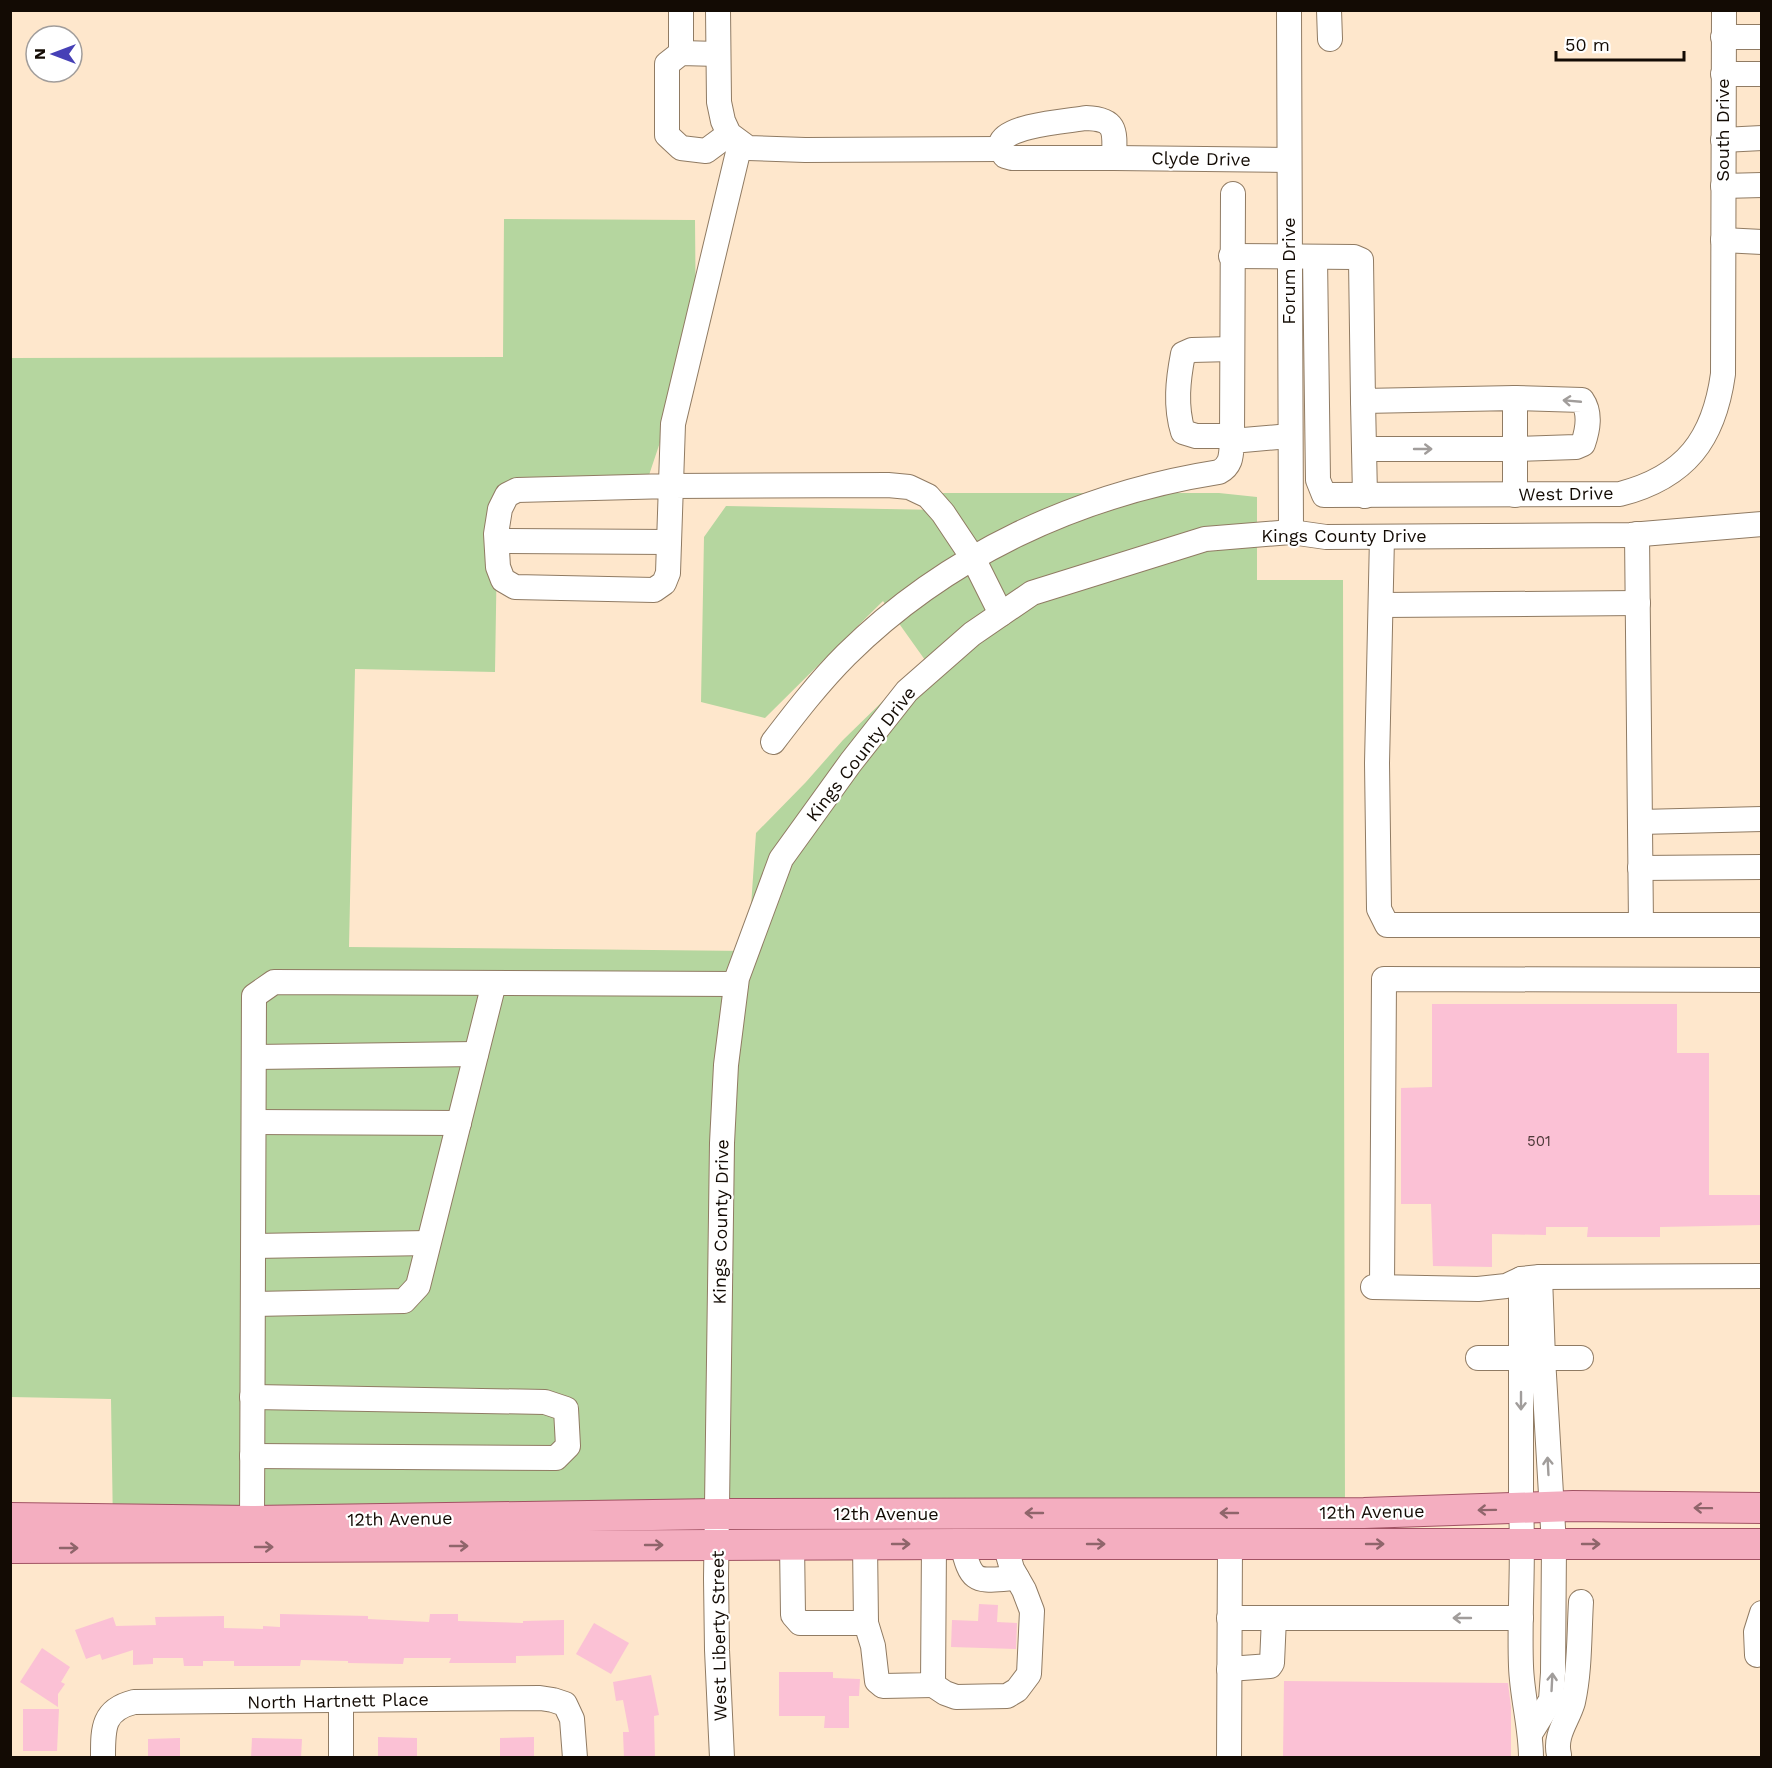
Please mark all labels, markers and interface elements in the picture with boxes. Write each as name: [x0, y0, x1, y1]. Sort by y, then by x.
north arrow: [24, 24, 84, 84]
scale bar: [1556, 24, 1684, 62]
text: 50 m: [1565, 34, 1610, 55]
text: N: [30, 48, 49, 60]
street label: South Drive: [1712, 78, 1733, 182]
street label: Clyde Drive: [1151, 147, 1251, 170]
street label: Forum Drive: [1278, 217, 1299, 325]
one-way arrow: [1563, 395, 1583, 406]
one-way arrow: [1412, 443, 1432, 455]
street label: West Drive: [1518, 482, 1614, 505]
street label: Kings County Drive: [1261, 525, 1427, 546]
street label: Kings County Drive: [801, 682, 920, 825]
house number: 501: [1527, 1132, 1551, 1150]
street label: Kings County Drive: [709, 1139, 732, 1305]
one-way arrow: [1515, 1390, 1527, 1410]
one-way arrow: [1543, 1457, 1554, 1477]
street label: 12th Avenue: [1319, 1500, 1425, 1523]
one-way arrow: [1694, 1502, 1714, 1513]
street label: 12th Avenue: [833, 1503, 939, 1524]
one-way arrow: [1478, 1504, 1498, 1516]
street label: 12th Avenue: [347, 1507, 453, 1530]
one-way arrow: [1025, 1507, 1045, 1519]
one-way arrow: [1220, 1507, 1240, 1519]
one-way arrow: [891, 1538, 911, 1550]
one-way arrow: [1086, 1538, 1106, 1550]
one-way arrow: [1365, 1538, 1385, 1550]
one-way arrow: [1581, 1538, 1601, 1550]
one-way arrow: [643, 1539, 663, 1551]
one-way arrow: [448, 1540, 468, 1552]
one-way arrow: [253, 1541, 273, 1553]
one-way arrow: [58, 1542, 78, 1554]
street label: West Liberty Street: [707, 1550, 730, 1722]
one-way arrow: [1453, 1612, 1473, 1624]
one-way arrow: [1547, 1673, 1558, 1693]
street label: North Hartnett Place: [247, 1688, 429, 1713]

